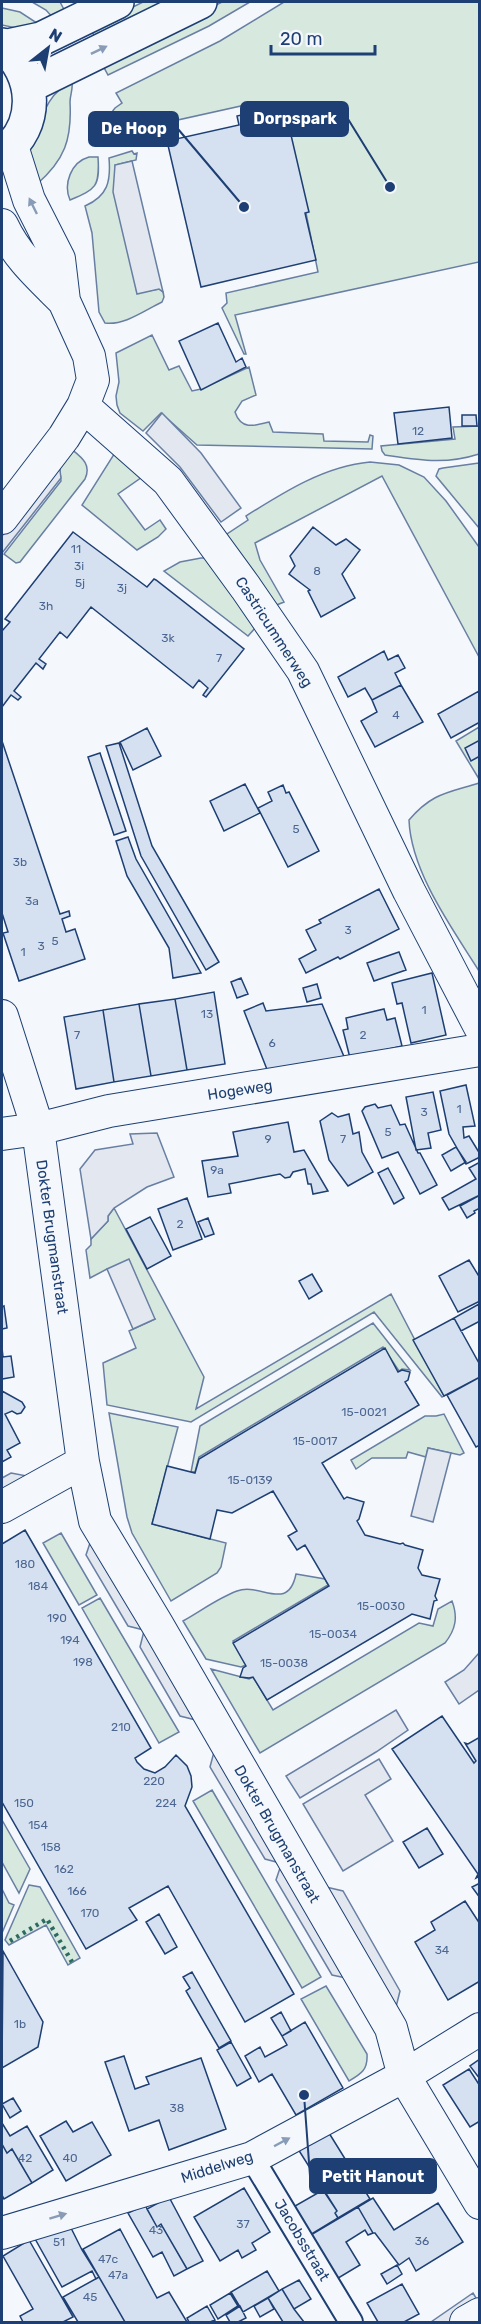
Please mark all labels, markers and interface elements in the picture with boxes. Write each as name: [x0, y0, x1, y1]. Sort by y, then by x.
north arrow: [18, 18, 78, 78]
scale bar: [271, 18, 374, 56]
text: N: [46, 24, 65, 47]
text: 20 m: [280, 28, 322, 50]
one-way arrow: [91, 46, 108, 55]
callout: Dorpspark: [241, 102, 348, 136]
text: Dorpspark: [253, 109, 337, 128]
callout: De Hoop: [89, 112, 178, 146]
text: De Hoop: [101, 119, 167, 138]
one-way arrow: [28, 198, 37, 215]
house number: 12: [412, 424, 424, 438]
house number: 11: [71, 542, 81, 556]
house number: 3i: [74, 559, 84, 573]
house number: 8: [313, 564, 321, 578]
street label: Castricummerweg: [231, 573, 317, 691]
house number: 5j: [75, 576, 85, 590]
house number: 3j: [117, 581, 127, 595]
house number: 3h: [39, 599, 53, 613]
house number: 3k: [161, 631, 176, 645]
house number: 7: [216, 651, 222, 665]
house number: 4: [392, 708, 400, 722]
house number: 5: [292, 822, 300, 836]
house number: 3b: [13, 855, 27, 869]
house number: 3a: [25, 894, 39, 908]
house number: 3: [344, 923, 352, 937]
house number: 5: [51, 934, 59, 948]
house number: 3: [37, 939, 45, 953]
house number: 1: [20, 945, 26, 959]
house number: 1: [421, 1003, 427, 1017]
house number: 13: [201, 1007, 213, 1021]
house number: 7: [74, 1028, 80, 1042]
house number: 2: [359, 1028, 367, 1042]
house number: 6: [268, 1036, 276, 1050]
street label: Hogeweg: [206, 1076, 274, 1104]
house number: 1: [456, 1102, 462, 1116]
house number: 3: [420, 1105, 428, 1119]
house number: 5: [384, 1125, 392, 1139]
house number: 9: [264, 1132, 272, 1146]
house number: 7: [340, 1132, 346, 1146]
street label: Dokter Brugmanstraat: [32, 1159, 72, 1316]
house number: 9a: [210, 1163, 224, 1177]
house number: 2: [176, 1217, 184, 1231]
house number: 15-0021: [341, 1405, 387, 1419]
house number: 15-0017: [293, 1434, 337, 1448]
house number: 15-0139: [227, 1473, 273, 1487]
house number: 180: [15, 1557, 35, 1571]
house number: 184: [28, 1579, 49, 1593]
house number: 15-0030: [357, 1599, 405, 1613]
house number: 190: [47, 1611, 67, 1625]
house number: 15-0034: [309, 1627, 358, 1641]
house number: 194: [60, 1633, 80, 1647]
house number: 198: [73, 1655, 93, 1669]
house number: 15-0038: [260, 1656, 308, 1670]
house number: 210: [111, 1720, 131, 1734]
street label: Dokter Brugmanstraat: [230, 1762, 324, 1906]
house number: 220: [143, 1774, 165, 1788]
house number: 150: [14, 1796, 34, 1810]
house number: 224: [155, 1796, 177, 1810]
house number: 154: [28, 1818, 48, 1832]
house number: 158: [41, 1840, 61, 1854]
house number: 162: [54, 1862, 74, 1876]
house number: 166: [67, 1884, 87, 1898]
house number: 170: [81, 1906, 99, 1920]
house number: 34: [435, 1943, 450, 1957]
house number: 1b: [14, 2017, 26, 2031]
house number: 38: [170, 2101, 184, 2115]
one-way arrow: [274, 2137, 291, 2147]
street label: Middelweg: [179, 2147, 255, 2187]
house number: 42: [18, 2151, 32, 2165]
house number: 40: [62, 2151, 78, 2165]
callout: Petit Hanout: [310, 2159, 436, 2193]
text: Petit Hanout: [322, 2167, 425, 2186]
street label: Jacobsstraat: [270, 2196, 334, 2284]
one-way arrow: [49, 2211, 67, 2221]
house number: 37: [236, 2217, 250, 2231]
house number: 43: [149, 2223, 163, 2237]
house number: 36: [415, 2234, 429, 2248]
house number: 51: [53, 2235, 65, 2249]
house number: 47c: [98, 2252, 118, 2266]
house number: 47a: [108, 2268, 128, 2282]
house number: 45: [83, 2290, 97, 2304]

